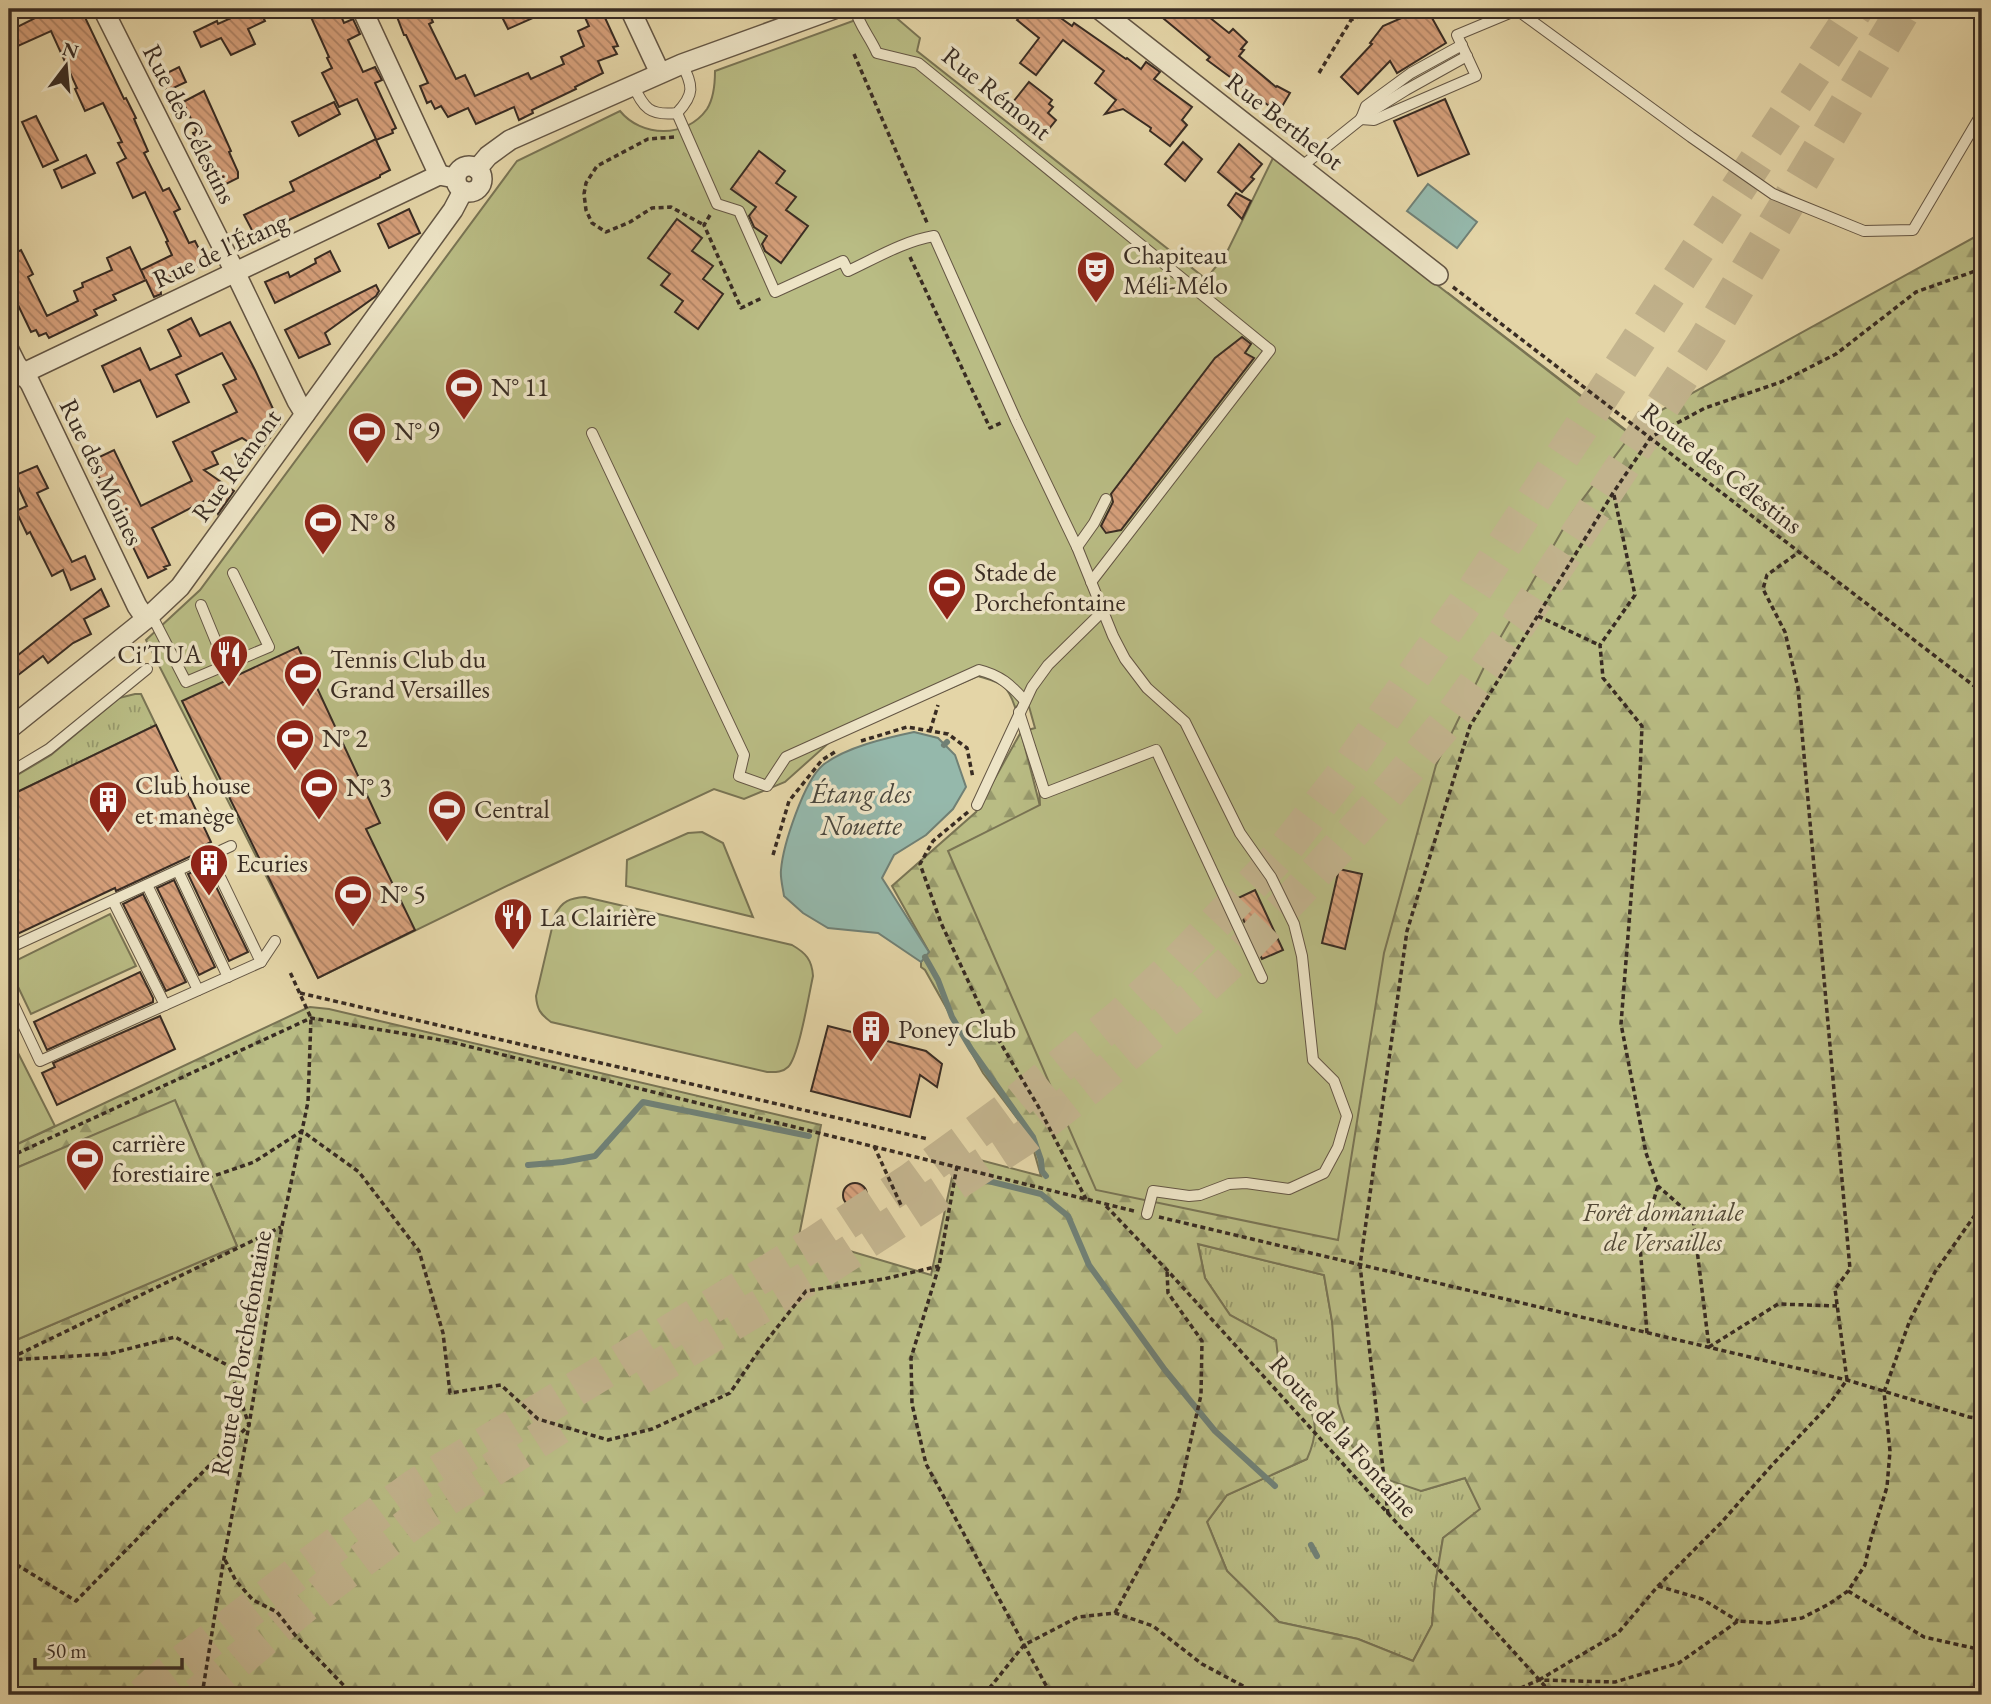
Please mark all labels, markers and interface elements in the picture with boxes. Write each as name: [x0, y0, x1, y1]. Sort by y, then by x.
north arrow: [32, 32, 102, 102]
text: N: [60, 36, 82, 64]
street label: Rue Rémont: [935, 38, 1059, 148]
street label: Rue des Célestins: [135, 39, 245, 209]
street label: Rue Berthelot: [1219, 64, 1351, 178]
street label: Rue de l'Étang: [147, 204, 294, 296]
place label: Chapiteau Méli-Mélo: [1123, 238, 1228, 302]
theatre icon: Chapiteau Méli-Mélo: [1075, 249, 1117, 304]
sports icon: N° 11: [443, 366, 485, 421]
place label: N° 11: [491, 370, 549, 404]
street label: Rue des Moines: [52, 393, 152, 551]
street label: Route des Célestins: [1634, 394, 1810, 542]
street label: Rue Rémont: [184, 402, 288, 528]
sports icon: N° 9: [346, 410, 388, 465]
place label: N° 9: [394, 414, 440, 448]
sports icon: N° 8: [302, 501, 344, 556]
place label: N° 8: [350, 505, 396, 539]
place label: Stade de Porchefontaine: [974, 555, 1126, 619]
sports icon: Stade de Porchefontaine: [926, 566, 968, 621]
restaurant icon: Ci'TUA: [208, 633, 250, 688]
place label: Ci'TUA: [117, 637, 203, 671]
place label: Tennis Club du Grand Versailles: [330, 642, 490, 706]
sports icon: Tennis Club du Grand Versailles: [282, 653, 324, 708]
sports icon: N° 2: [274, 717, 316, 772]
place label: N° 2: [322, 721, 368, 755]
sports icon: N° 3: [298, 766, 340, 821]
place label: Club house et manège: [135, 768, 251, 832]
place label: N° 3: [346, 770, 392, 804]
water label: Étang des Nouette: [809, 775, 912, 843]
building icon: Club house et manège: [87, 779, 129, 834]
sports icon: Central: [426, 788, 468, 843]
place label: Central: [474, 792, 550, 826]
building icon: Ecuries: [188, 842, 230, 897]
place label: Ecuries: [236, 846, 308, 880]
sports icon: N° 5: [332, 873, 374, 928]
place label: N° 5: [380, 877, 426, 911]
restaurant icon: La Clairière: [492, 896, 534, 951]
place label: La Clairière: [540, 900, 656, 934]
building icon: Poney Club: [850, 1008, 892, 1063]
place label: Poney Club: [898, 1012, 1016, 1046]
place label: carrière forestiaire: [112, 1126, 210, 1190]
sports icon: carrière forestiaire: [64, 1137, 106, 1192]
park label: Forêt domaniale de Versailles: [1582, 1195, 1744, 1259]
street label: Route de Porchefontaine: [203, 1228, 279, 1478]
street label: Route de la Fontaine: [1262, 1348, 1426, 1524]
scale bar: [35, 1627, 182, 1671]
text: 50 m: [46, 1637, 87, 1664]

